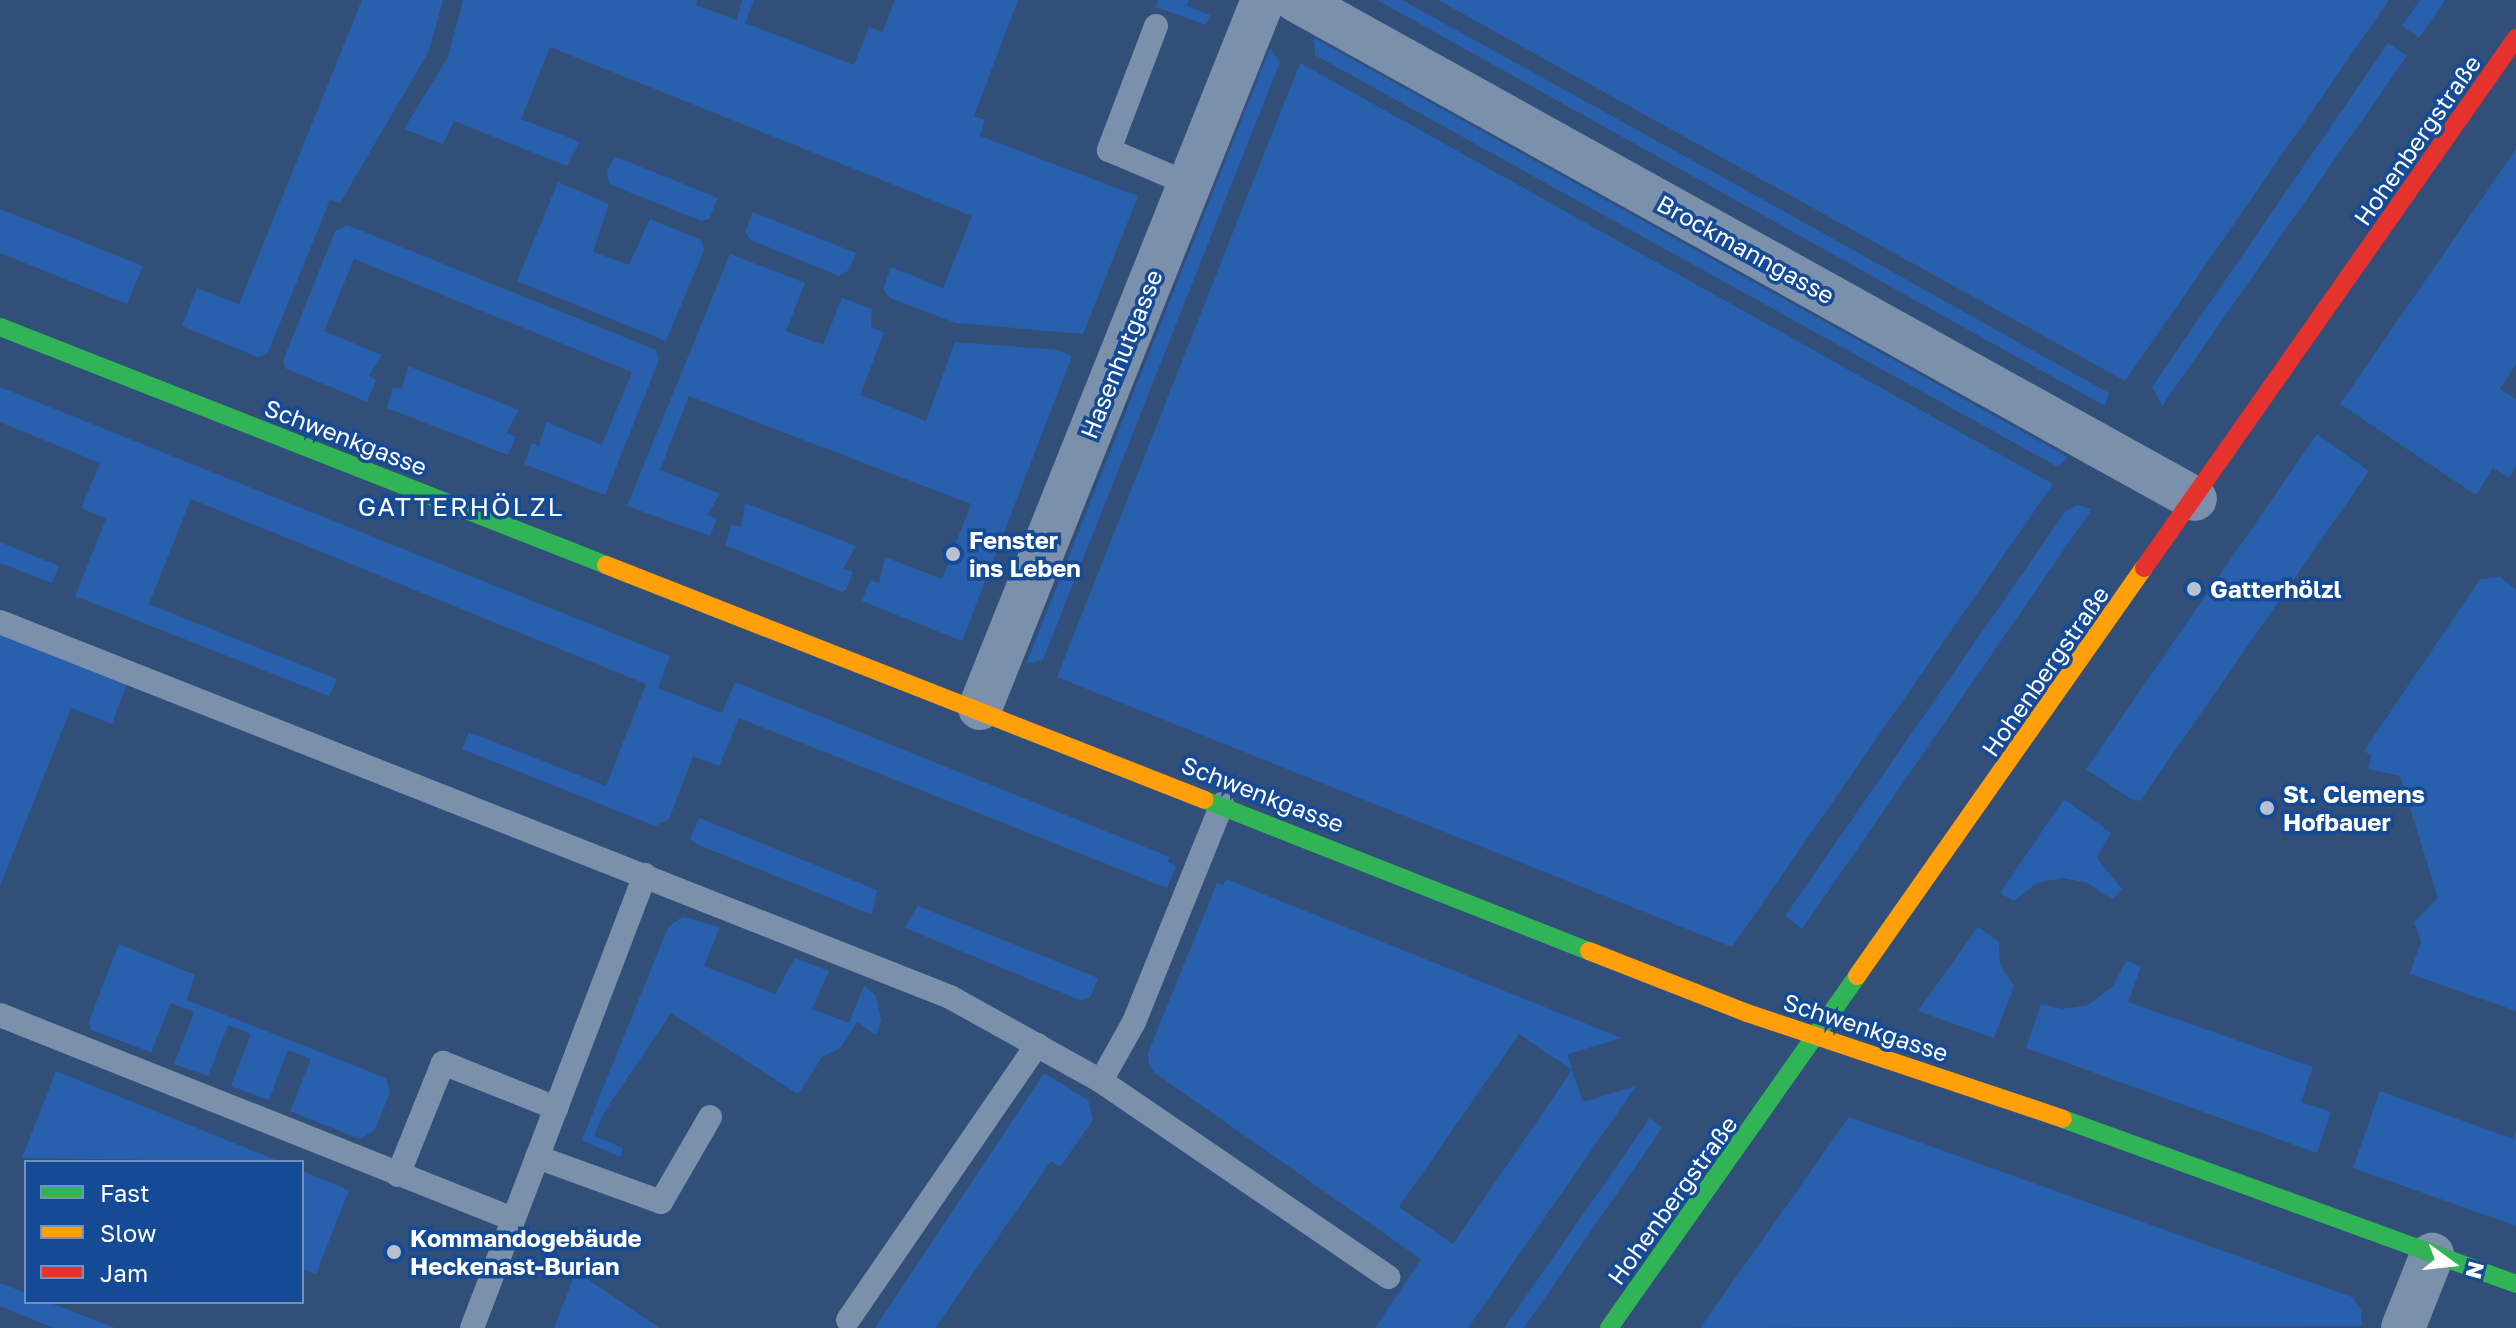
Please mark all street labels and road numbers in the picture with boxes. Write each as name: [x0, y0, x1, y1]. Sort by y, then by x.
street label: Hohenbergstraße: [2347, 49, 2487, 231]
street label: Brockmanngasse: [1652, 188, 1840, 310]
street label: Hasenhutgasse: [1074, 265, 1168, 443]
street label: Schwenkgasse: [261, 393, 431, 481]
street label: Hohenbergstraße: [1975, 580, 2115, 762]
street label: Schwenkgasse: [1178, 750, 1348, 838]
street label: Schwenkgasse: [1780, 987, 1952, 1067]
street label: Hohenbergstraße: [1601, 1110, 1743, 1290]

